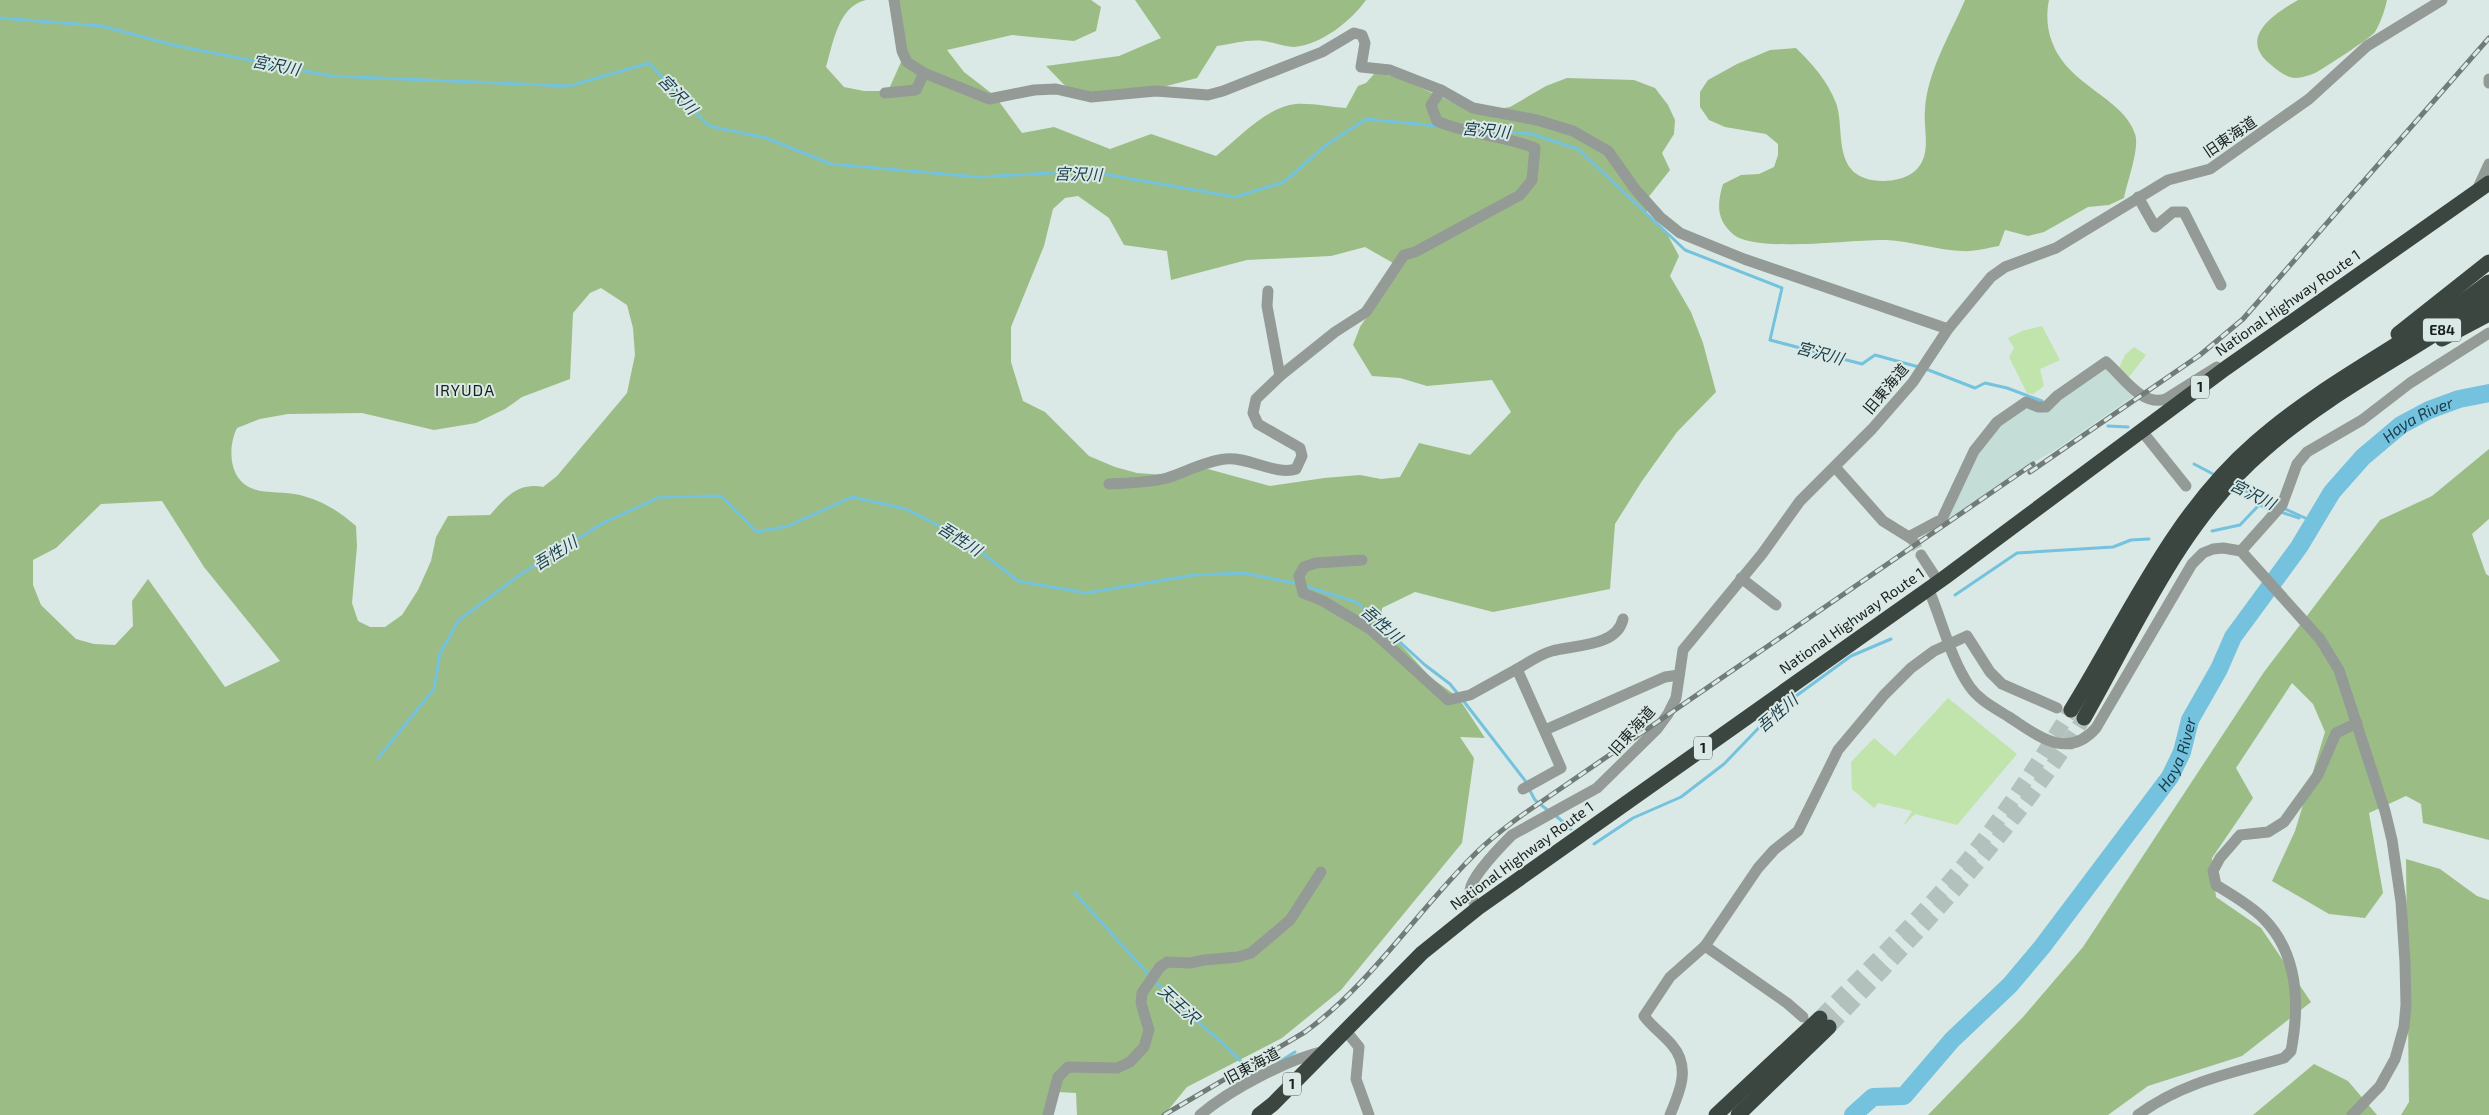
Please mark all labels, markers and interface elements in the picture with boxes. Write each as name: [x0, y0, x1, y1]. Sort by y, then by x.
water label: 宮沢川: [251, 51, 303, 79]
water label: 宮沢川: [655, 70, 703, 119]
street label: 旧東海道: [2200, 112, 2259, 160]
water label: 宮沢川: [1461, 118, 1513, 141]
water label: 宮沢川: [1054, 164, 1104, 183]
street label: National Highway Route 1: [2211, 245, 2363, 359]
road number: E84: [2423, 318, 2461, 342]
water label: 宮沢川: [1794, 337, 1848, 368]
street label: 旧東海道: [1859, 360, 1911, 417]
road number: 1: [2191, 376, 2209, 398]
district label: IRYUDA: [435, 380, 495, 399]
water label: Haya River: [2378, 392, 2456, 446]
water label: 宮沢川: [2227, 474, 2281, 513]
water label: 吾性川: [935, 518, 987, 560]
water label: 吾性川: [529, 531, 582, 573]
street label: National Highway Route 1: [1775, 563, 1927, 677]
water label: 吾性川: [1358, 601, 1408, 648]
water label: 吾性川: [1752, 688, 1803, 736]
street label: 旧東海道: [1604, 702, 1658, 759]
water label: Haya River: [2153, 715, 2199, 795]
road number: 1: [1694, 736, 1712, 760]
street label: National Highway Route 1: [1446, 797, 1597, 913]
water label: 天王沢: [1155, 980, 1205, 1028]
street label: 旧東海道: [1221, 1043, 1282, 1087]
road number: 1: [1283, 1072, 1301, 1096]

